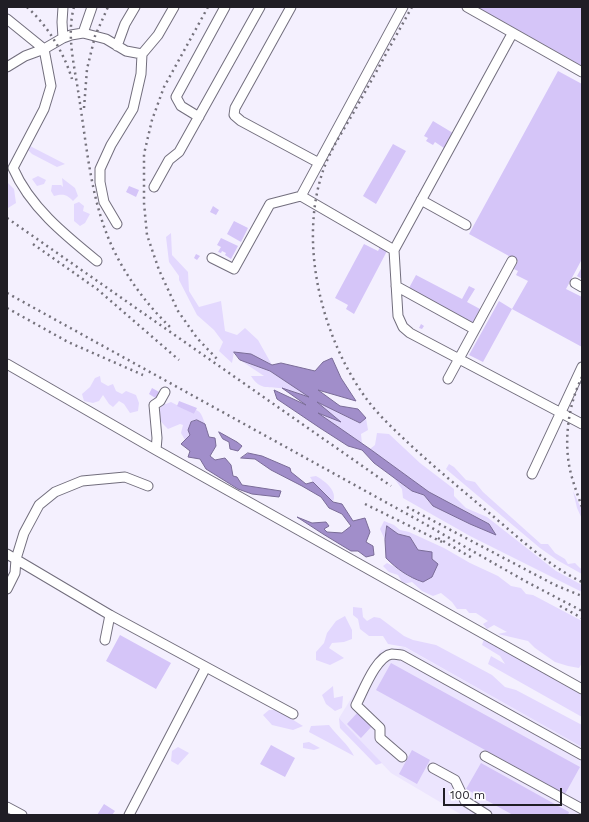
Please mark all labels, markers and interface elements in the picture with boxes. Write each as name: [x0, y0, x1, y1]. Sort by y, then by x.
scale bar: [445, 780, 564, 806]
text: 100 m: [450, 788, 485, 802]

